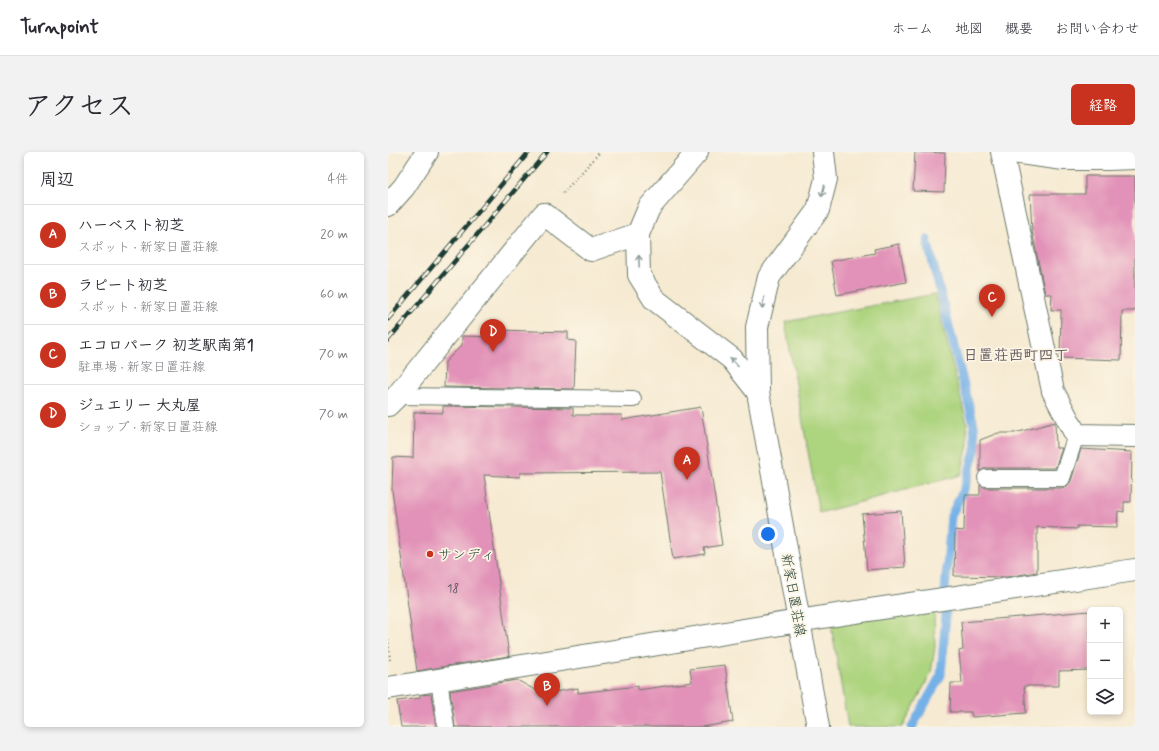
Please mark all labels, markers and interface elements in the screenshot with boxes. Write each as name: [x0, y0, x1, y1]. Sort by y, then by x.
text: Turnpoint: [20, 15, 99, 40]
text: ホーム: [892, 20, 933, 38]
text: 地図: [955, 20, 983, 38]
text: 概要: [1005, 20, 1033, 38]
text: お問い合わせ: [1055, 20, 1139, 38]
button: 経路: [1071, 84, 1135, 125]
text: アクセス: [24, 89, 134, 126]
text: 周辺: [40, 169, 74, 191]
text: 4件: [327, 171, 348, 188]
one-way arrow: [818, 184, 826, 197]
text: ハーベスト初芝: [78, 216, 184, 236]
text: A: [49, 226, 57, 243]
text: 20 m: [320, 226, 348, 243]
text: スポット · 新家日置荘線: [78, 239, 218, 256]
one-way arrow: [635, 255, 643, 268]
text: ラピート初芝: [78, 276, 167, 296]
pin: C: [979, 284, 1005, 317]
text: B: [49, 286, 57, 303]
text: 60 m: [320, 286, 348, 303]
one-way arrow: [758, 297, 766, 310]
text: スポット · 新家日置荘線: [78, 299, 218, 316]
pin: D: [480, 319, 506, 352]
text: エコロパーク 初芝駅南第1: [78, 336, 254, 356]
text: C: [48, 346, 58, 363]
text: 70 m: [319, 346, 348, 363]
district label: 日置荘西町四丁: [963, 346, 1069, 366]
one-way arrow: [729, 357, 738, 367]
text: 駐車場 · 新家日置荘線: [78, 359, 205, 376]
text: ジュエリー 大丸屋: [78, 396, 201, 416]
text: D: [49, 406, 57, 423]
text: 70 m: [319, 406, 348, 423]
text: ショップ · 新家日置荘線: [78, 419, 217, 436]
pin: A: [674, 447, 700, 480]
your location: [758, 524, 778, 544]
place label: サンディ: [438, 546, 495, 564]
marker: サンディ: [425, 549, 435, 559]
street label: 新家日置荘線: [777, 552, 809, 638]
house number: 18: [447, 581, 459, 597]
map controls: [1087, 607, 1123, 715]
button: +: [1087, 607, 1123, 643]
button: −: [1087, 643, 1123, 679]
pin: B: [534, 673, 560, 706]
button: layers: [1087, 679, 1123, 715]

